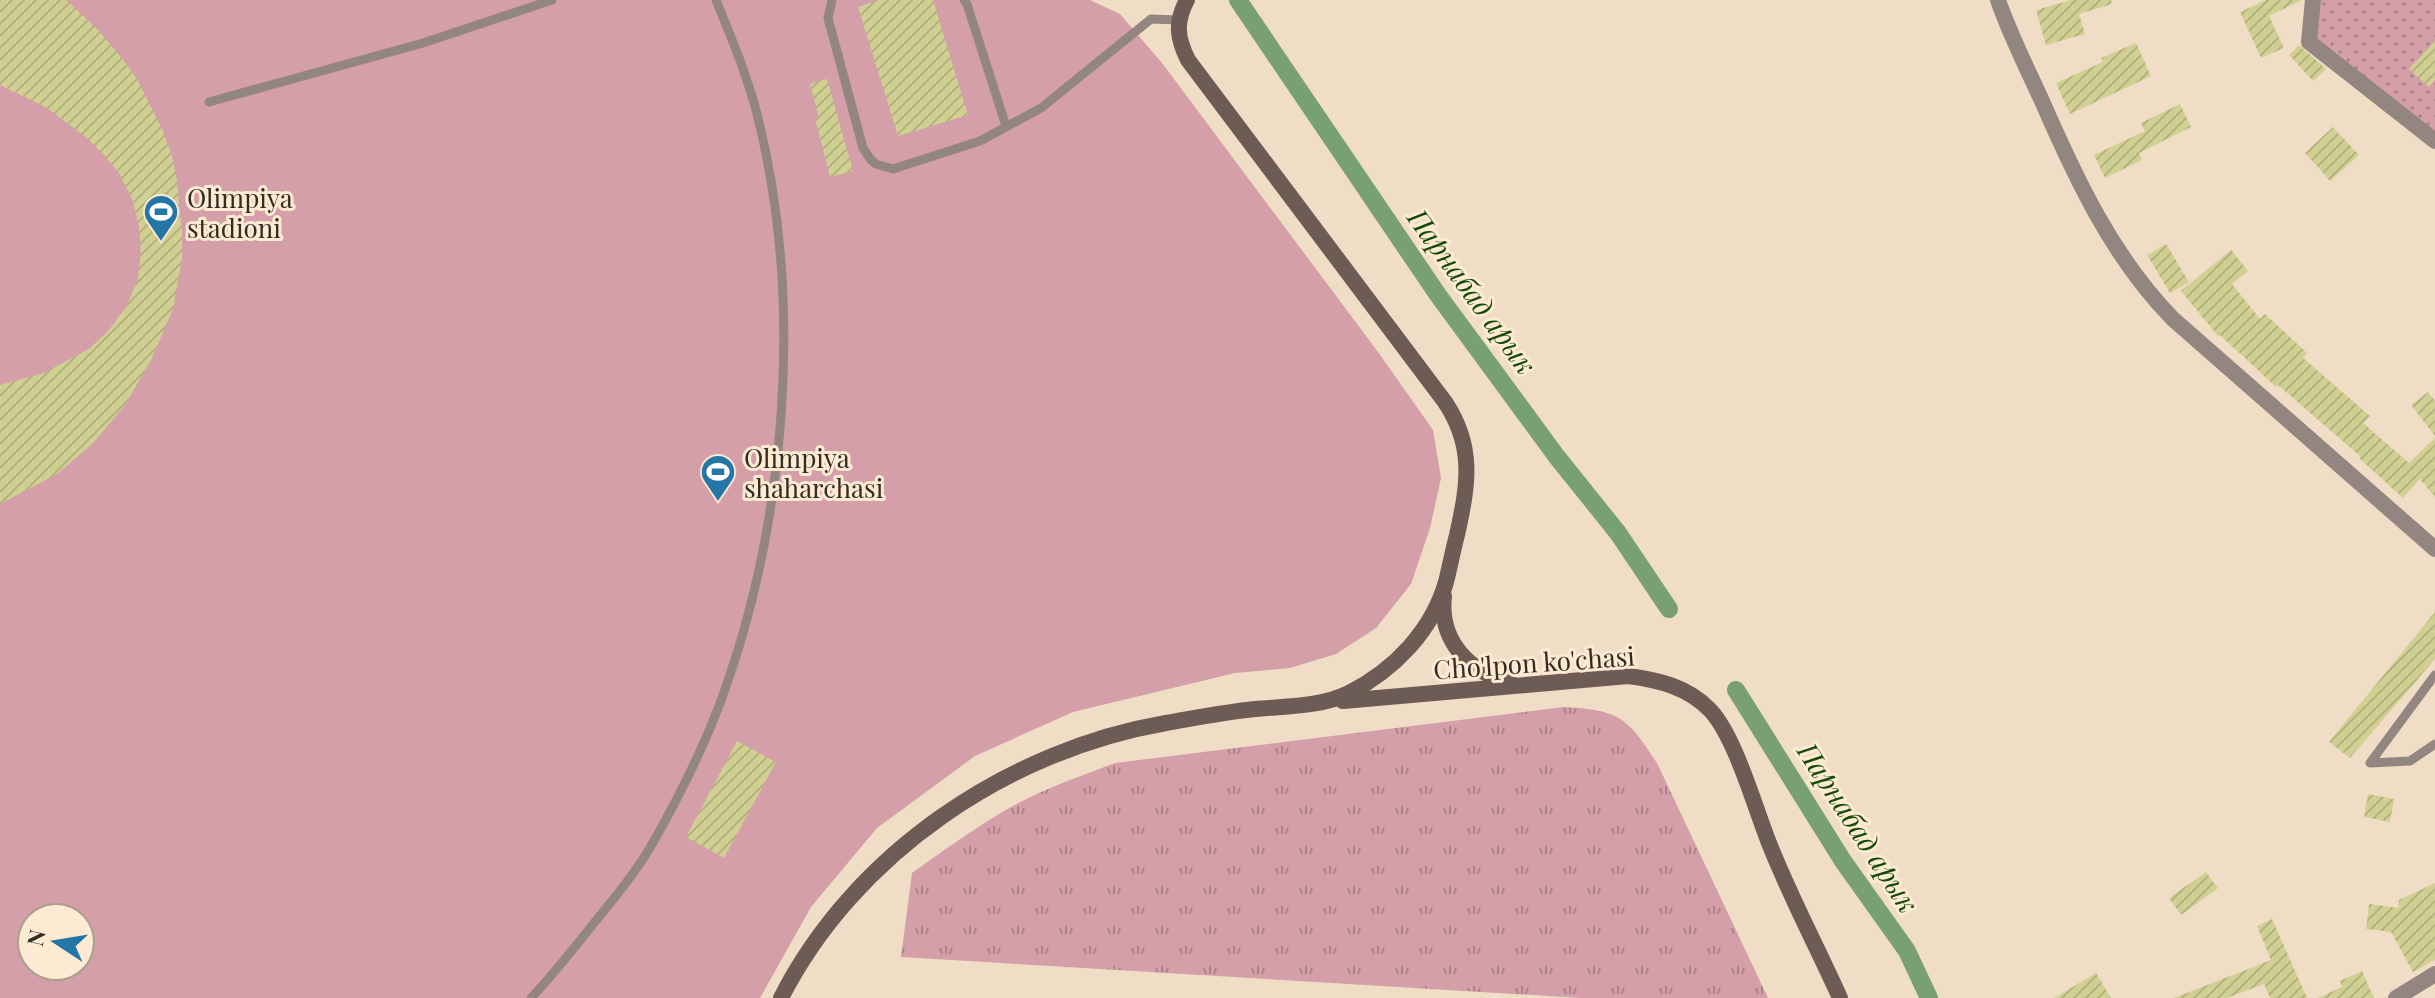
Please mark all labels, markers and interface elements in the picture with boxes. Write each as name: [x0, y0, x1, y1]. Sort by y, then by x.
place label: Olimpiya stadioni: [187, 180, 293, 245]
sports icon: Olimpiya stadioni: [142, 193, 180, 243]
water label: Парнабад арык: [1400, 200, 1546, 381]
place label: Olimpiya shaharchasi: [744, 440, 884, 505]
sports icon: Olimpiya shaharchasi: [699, 453, 737, 503]
street label: Cho'lpon ko'chasi: [1432, 637, 1636, 686]
water label: Парнабад арык: [1789, 734, 1928, 919]
north arrow: [16, 902, 96, 982]
text: N: [19, 927, 52, 949]

